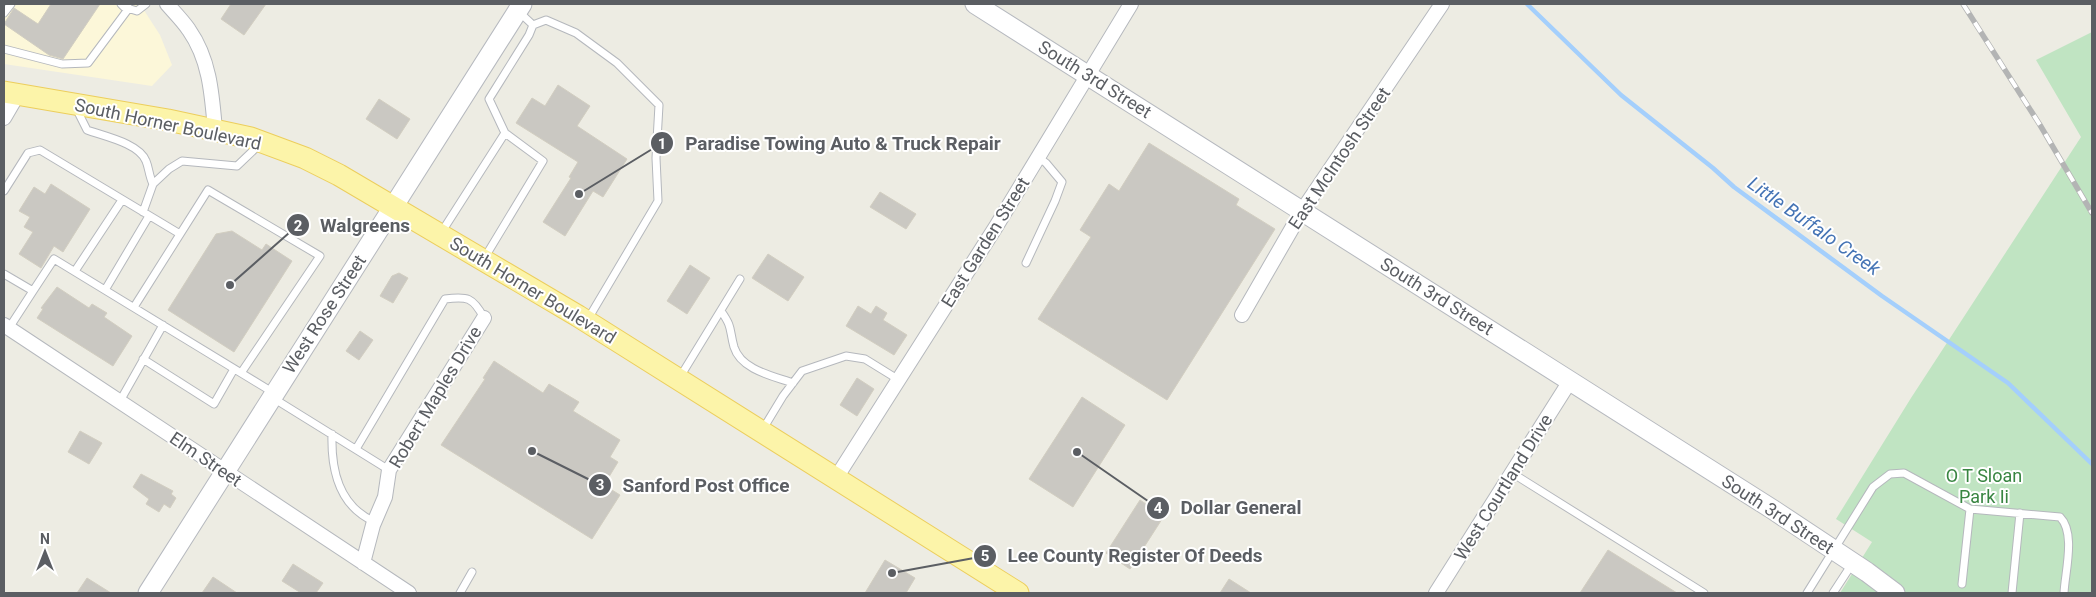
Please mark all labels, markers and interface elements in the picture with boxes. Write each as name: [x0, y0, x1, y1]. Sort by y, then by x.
street label: South 3rd Street: [1035, 36, 1155, 122]
street label: East McIntosh Street: [1284, 83, 1394, 233]
street label: South Horner Boulevard: [73, 94, 263, 154]
callout: Paradise Towing Auto & Truck Repair: [650, 126, 1011, 160]
text: Paradise Towing Auto & Truck Repair: [685, 132, 1001, 155]
text: 1: [658, 135, 666, 153]
water label: Little Buffalo Creek: [1743, 172, 1885, 281]
street label: East Garden Street: [937, 173, 1034, 311]
callout: Walgreens: [285, 208, 420, 242]
text: Walgreens: [320, 214, 410, 237]
text: 2: [294, 217, 303, 235]
street label: South Horner Boulevard: [446, 232, 620, 348]
street label: West Rose Street: [278, 251, 370, 377]
street label: South 3rd Street: [1377, 253, 1497, 339]
street label: Robert Maples Drive: [384, 322, 486, 472]
street label: West Courtland Drive: [1449, 410, 1557, 564]
street label: Elm Street: [166, 427, 246, 491]
park label: O T Sloan Park Ii: [1946, 465, 2022, 507]
callout: Sanford Post Office: [587, 468, 799, 502]
street label: South 3rd Street: [1718, 470, 1838, 558]
text: Sanford Post Office: [623, 474, 789, 497]
text: 3: [596, 476, 604, 494]
callout: Dollar General: [1145, 491, 1311, 525]
text: Dollar General: [1181, 496, 1301, 519]
text: 4: [1154, 499, 1163, 517]
north arrow: [20, 527, 70, 577]
text: N: [40, 531, 50, 547]
callout: Lee County Register Of Deeds: [972, 539, 1272, 573]
text: Lee County Register Of Deeds: [1007, 544, 1263, 567]
text: 5: [981, 547, 989, 565]

